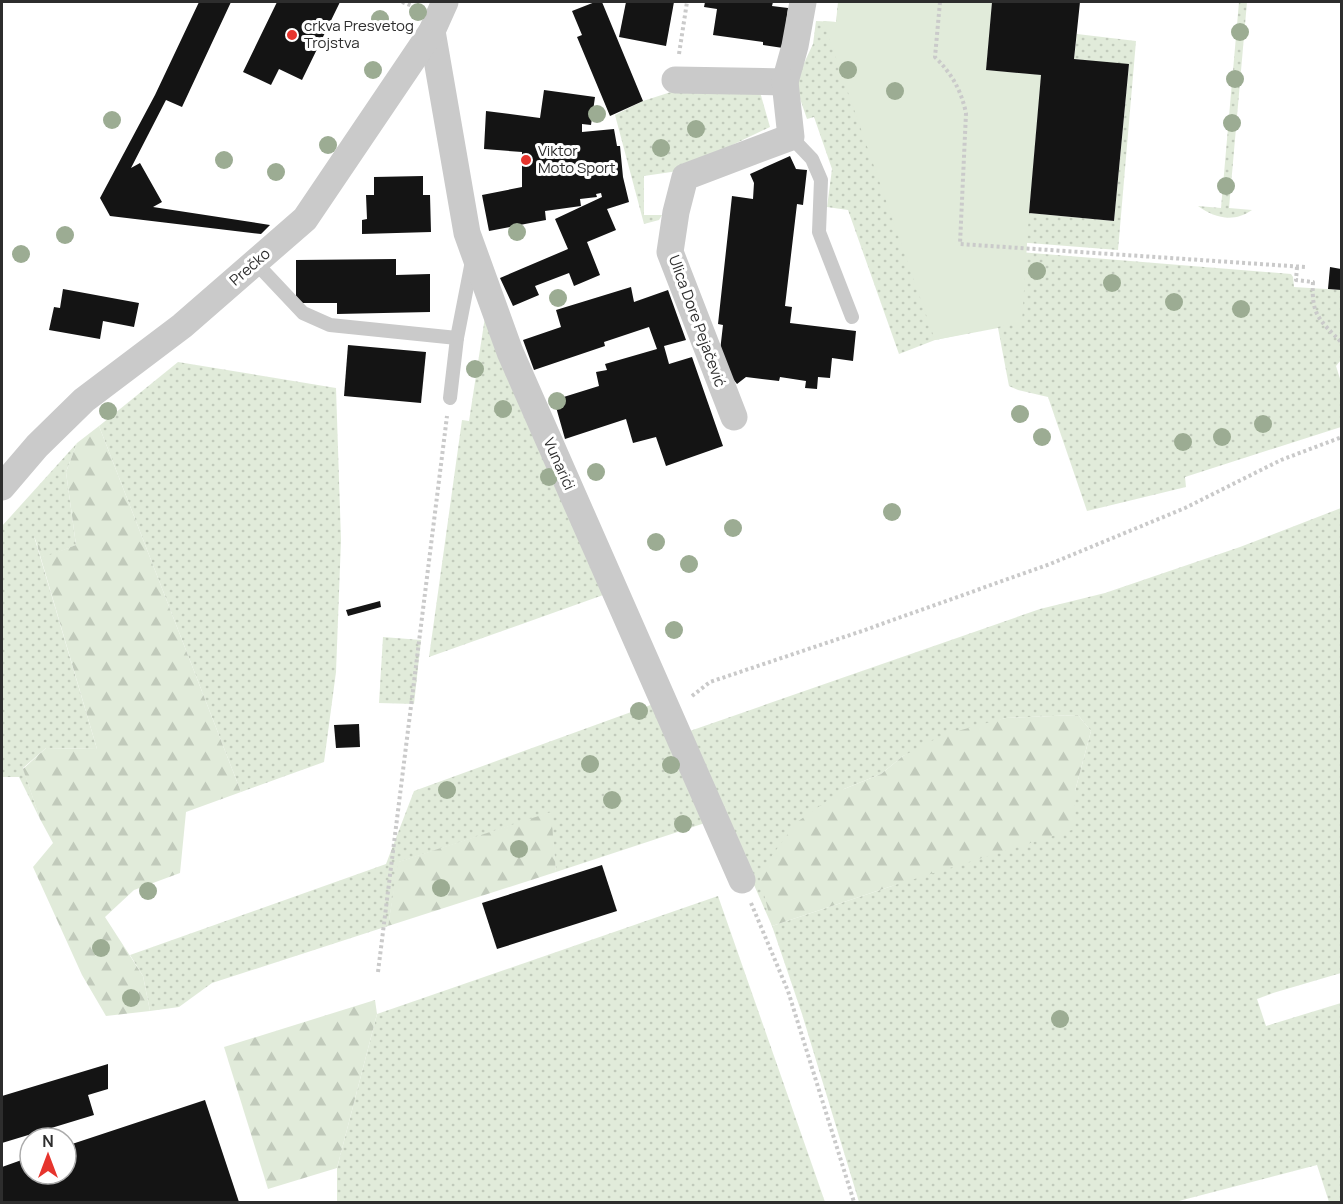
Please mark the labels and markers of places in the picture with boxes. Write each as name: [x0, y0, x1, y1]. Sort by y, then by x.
place label: crkva Presvetog Trojstva: [304, 15, 414, 53]
marker: crkva Presvetog Trojstva: [285, 28, 299, 42]
place label: Viktor Moto Sport: [538, 140, 615, 178]
marker: Viktor Moto Sport: [519, 153, 533, 167]

